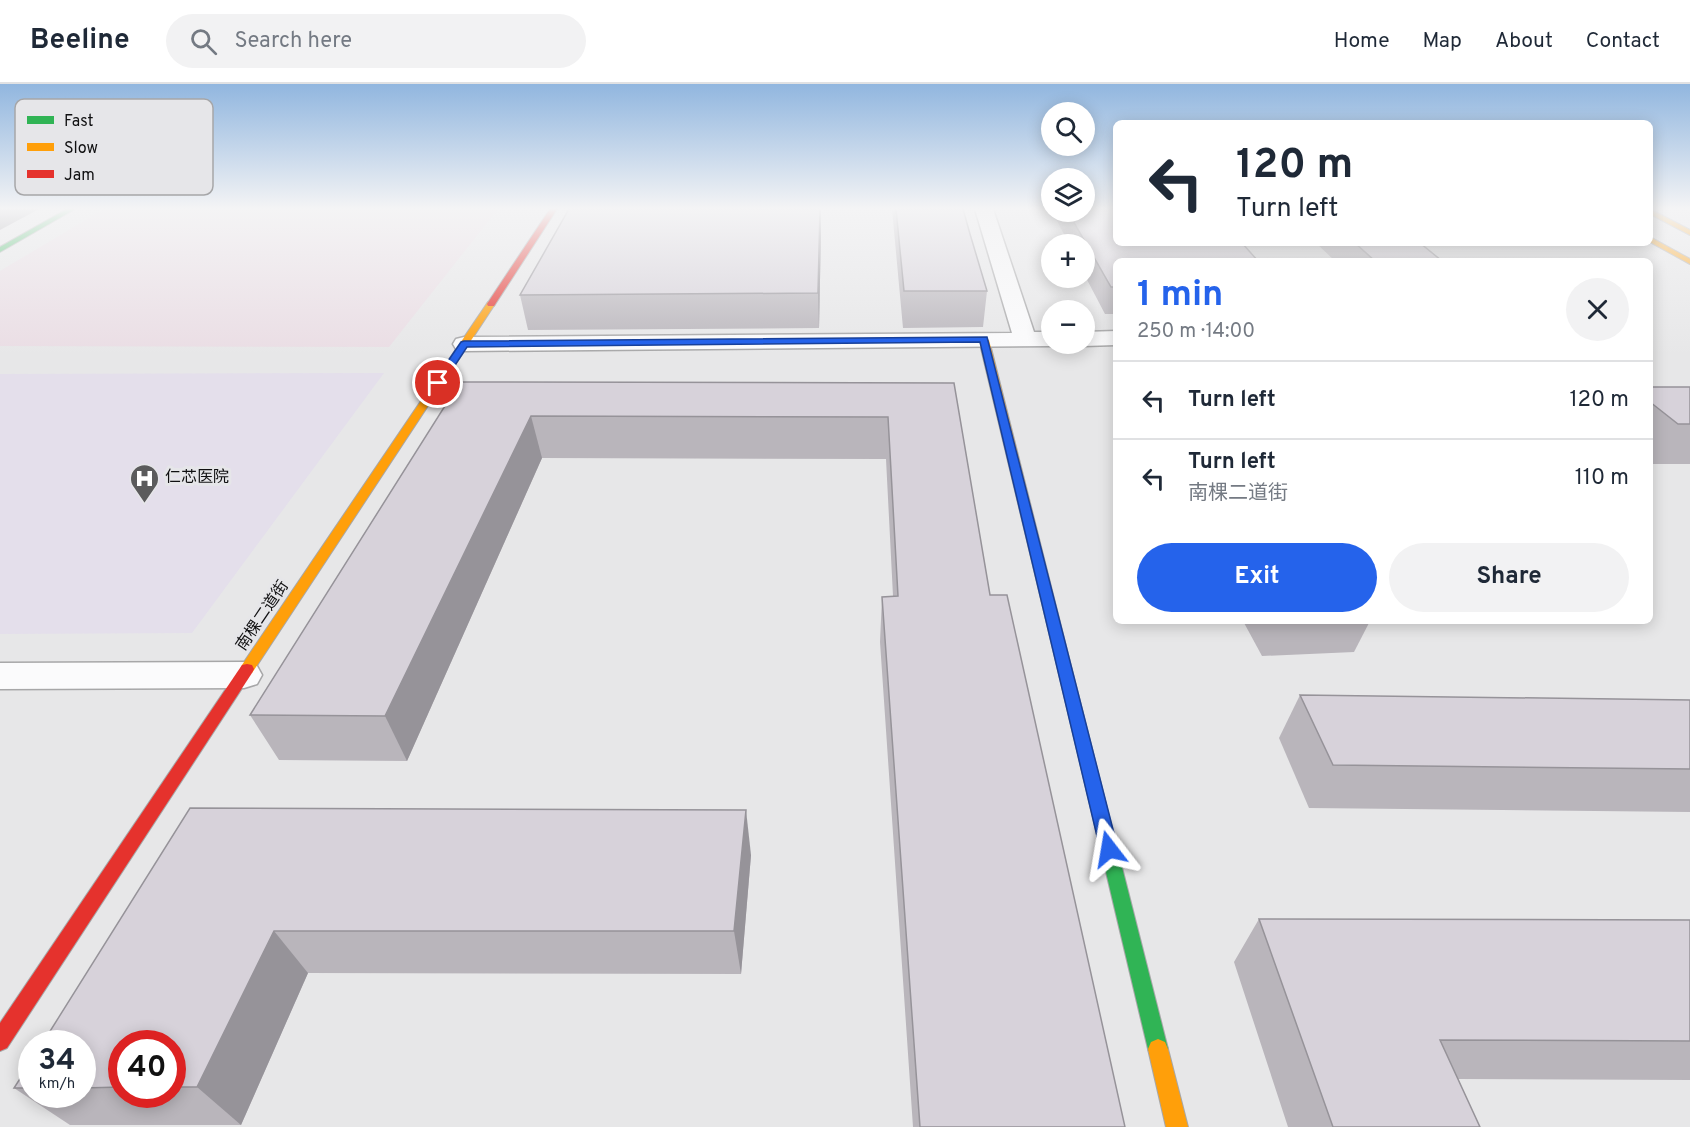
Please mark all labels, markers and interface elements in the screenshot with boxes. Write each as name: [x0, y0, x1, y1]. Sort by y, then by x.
search box: [166, 14, 586, 68]
text: Beeline: [30, 23, 130, 59]
icon: search: [187, 25, 220, 58]
text: Search here: [235, 28, 352, 55]
text: Home: [1334, 28, 1390, 55]
text: Map: [1423, 28, 1462, 55]
text: About: [1495, 28, 1553, 55]
text: Contact: [1586, 28, 1660, 55]
legend: [15, 99, 213, 195]
map controls: [1041, 102, 1095, 354]
button: search: [1041, 102, 1095, 156]
text: Fast: [64, 112, 94, 132]
text: Slow: [64, 139, 98, 159]
text: 120 m: [1236, 140, 1353, 193]
icon: left: [1137, 144, 1215, 222]
text: Jam: [64, 166, 95, 186]
button: layers: [1041, 168, 1095, 222]
text: Turn left: [1236, 192, 1338, 226]
button: +: [1041, 234, 1095, 288]
text: 1 min: [1137, 273, 1223, 319]
button: close: [1566, 278, 1629, 341]
button: −: [1041, 300, 1095, 354]
text: 250 m · 14:00: [1137, 319, 1255, 345]
pin: [412, 357, 463, 408]
icon: arrive: [421, 366, 454, 399]
icon: left: [1137, 384, 1170, 417]
text: Turn left: [1188, 387, 1276, 414]
text: 120 m: [1569, 387, 1629, 414]
text: Turn left: [1188, 449, 1276, 476]
hospital icon: 仁芯医院: [128, 462, 160, 504]
icon: left: [1137, 462, 1170, 495]
text: 110 m: [1575, 465, 1629, 492]
place label: 仁芯医院: [165, 468, 229, 488]
text: 南棵二道街: [1188, 481, 1288, 507]
button: Exit: [1137, 543, 1377, 612]
button: Share: [1389, 543, 1629, 612]
street label: 南棵二道街: [232, 577, 294, 655]
position arrow: [1077, 817, 1141, 881]
speed limit sign: 40: [108, 1030, 186, 1108]
text: 34: [38, 1043, 76, 1080]
text: km/h: [39, 1075, 75, 1094]

